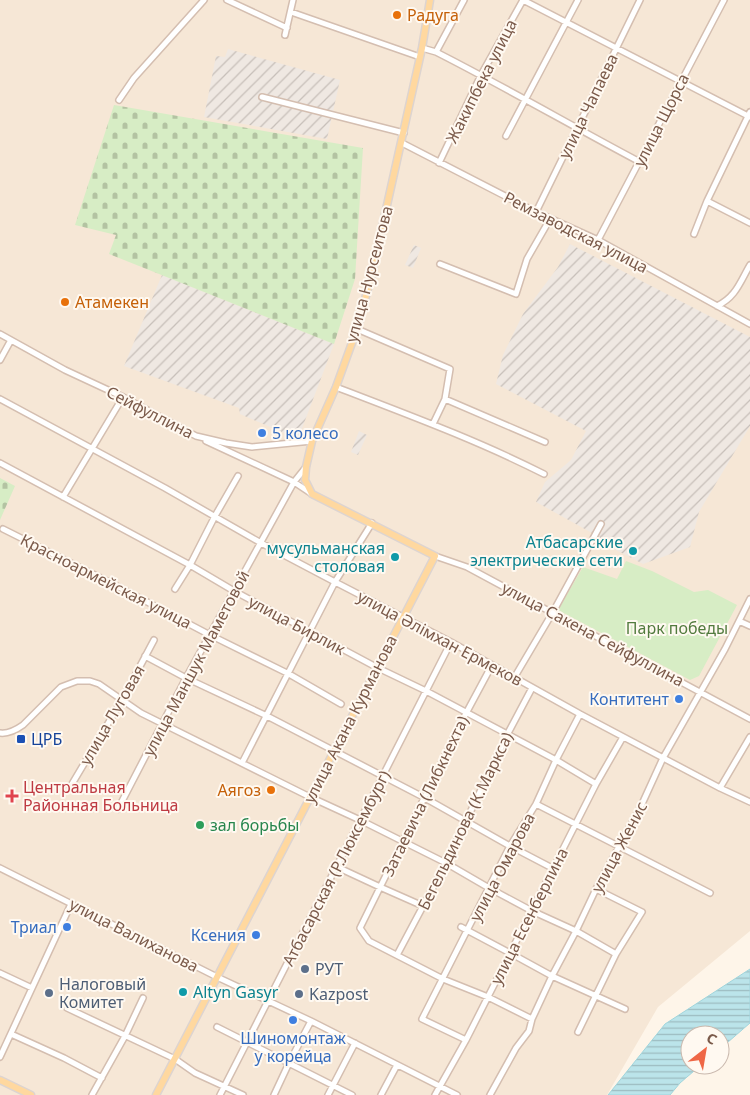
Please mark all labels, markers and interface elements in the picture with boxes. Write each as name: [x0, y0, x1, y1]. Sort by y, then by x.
place label: Радуга: [407, 4, 459, 26]
marker: Радуга: [391, 9, 403, 21]
street label: Жакипбека улица: [440, 15, 522, 147]
street label: улица Чапаева: [553, 50, 623, 162]
street label: улица Щорса: [628, 70, 694, 170]
street label: Ремзаводская улица: [500, 186, 652, 278]
street label: улица Нурсеитова: [340, 203, 398, 345]
place label: Атамекен: [75, 291, 149, 313]
marker: Атамекен: [59, 296, 71, 308]
street label: Сейфуллина: [103, 381, 197, 443]
place label: 5 колесо: [272, 422, 338, 444]
marker: 5 колесо: [256, 427, 268, 439]
street label: Красноармейская улица: [17, 528, 195, 634]
place label: Атбасарские электрические сети: [470, 531, 623, 571]
place label: мусульманская столовая: [267, 537, 385, 577]
marker: Атбасарские электрические сети: [627, 545, 639, 557]
marker: мусульманская столовая: [389, 551, 401, 563]
street label: улица Маншук Маметовой: [138, 566, 254, 760]
street label: улица Сакена Сейфуллина: [498, 576, 688, 692]
street label: улица Әлімхан Ермеков: [354, 585, 526, 691]
street label: улица Бирлик: [245, 590, 350, 660]
park label: Парк победы: [626, 617, 728, 639]
street label: улица Акана Курманова: [298, 631, 402, 807]
street label: улица Луговая: [74, 661, 150, 769]
place label: Контитент: [589, 688, 670, 710]
marker: Контитент: [673, 693, 685, 705]
street label: Затаевича (Либкнехта): [377, 712, 474, 880]
place label: ЦРБ: [31, 728, 63, 750]
street label: Бегельдинова (К.Маркса): [412, 728, 518, 914]
marker: ЦРБ: [15, 733, 27, 745]
street label: Атбасарская (Р.Люксембург): [277, 766, 395, 970]
place label: Центральная Районная Больница: [23, 776, 178, 816]
place label: Аягоз: [217, 779, 261, 801]
marker: Аягоз: [265, 784, 277, 796]
marker: Центральная Районная Больница: [5, 789, 19, 803]
street label: улица Женис: [586, 798, 652, 896]
street label: улица Омарова: [464, 809, 540, 925]
place label: зал борьбы: [210, 814, 299, 836]
marker: зал борьбы: [194, 819, 206, 831]
street label: улица Есенберлина: [485, 844, 573, 988]
street label: улица Валиханова: [66, 893, 202, 977]
place label: Триал: [11, 916, 57, 938]
marker: Триал: [61, 921, 73, 933]
place label: Ксения: [191, 924, 246, 946]
marker: Ксения: [250, 929, 262, 941]
place label: РУТ: [315, 958, 343, 980]
marker: РУТ: [299, 963, 311, 975]
place label: Налоговый Комитет: [59, 973, 146, 1013]
place label: Altyn Gasyr: [193, 981, 279, 1003]
place label: Kazpost: [309, 983, 369, 1005]
marker: Altyn Gasyr: [177, 986, 189, 998]
marker: Налоговый Комитет: [43, 987, 55, 999]
marker: Kazpost: [293, 988, 305, 1000]
marker: Шиномонтаж у корейца: [287, 1014, 299, 1026]
north arrow: [680, 1025, 730, 1075]
place label: Шиномонтаж у корейца: [240, 1027, 347, 1067]
text: С: [703, 1028, 721, 1049]

